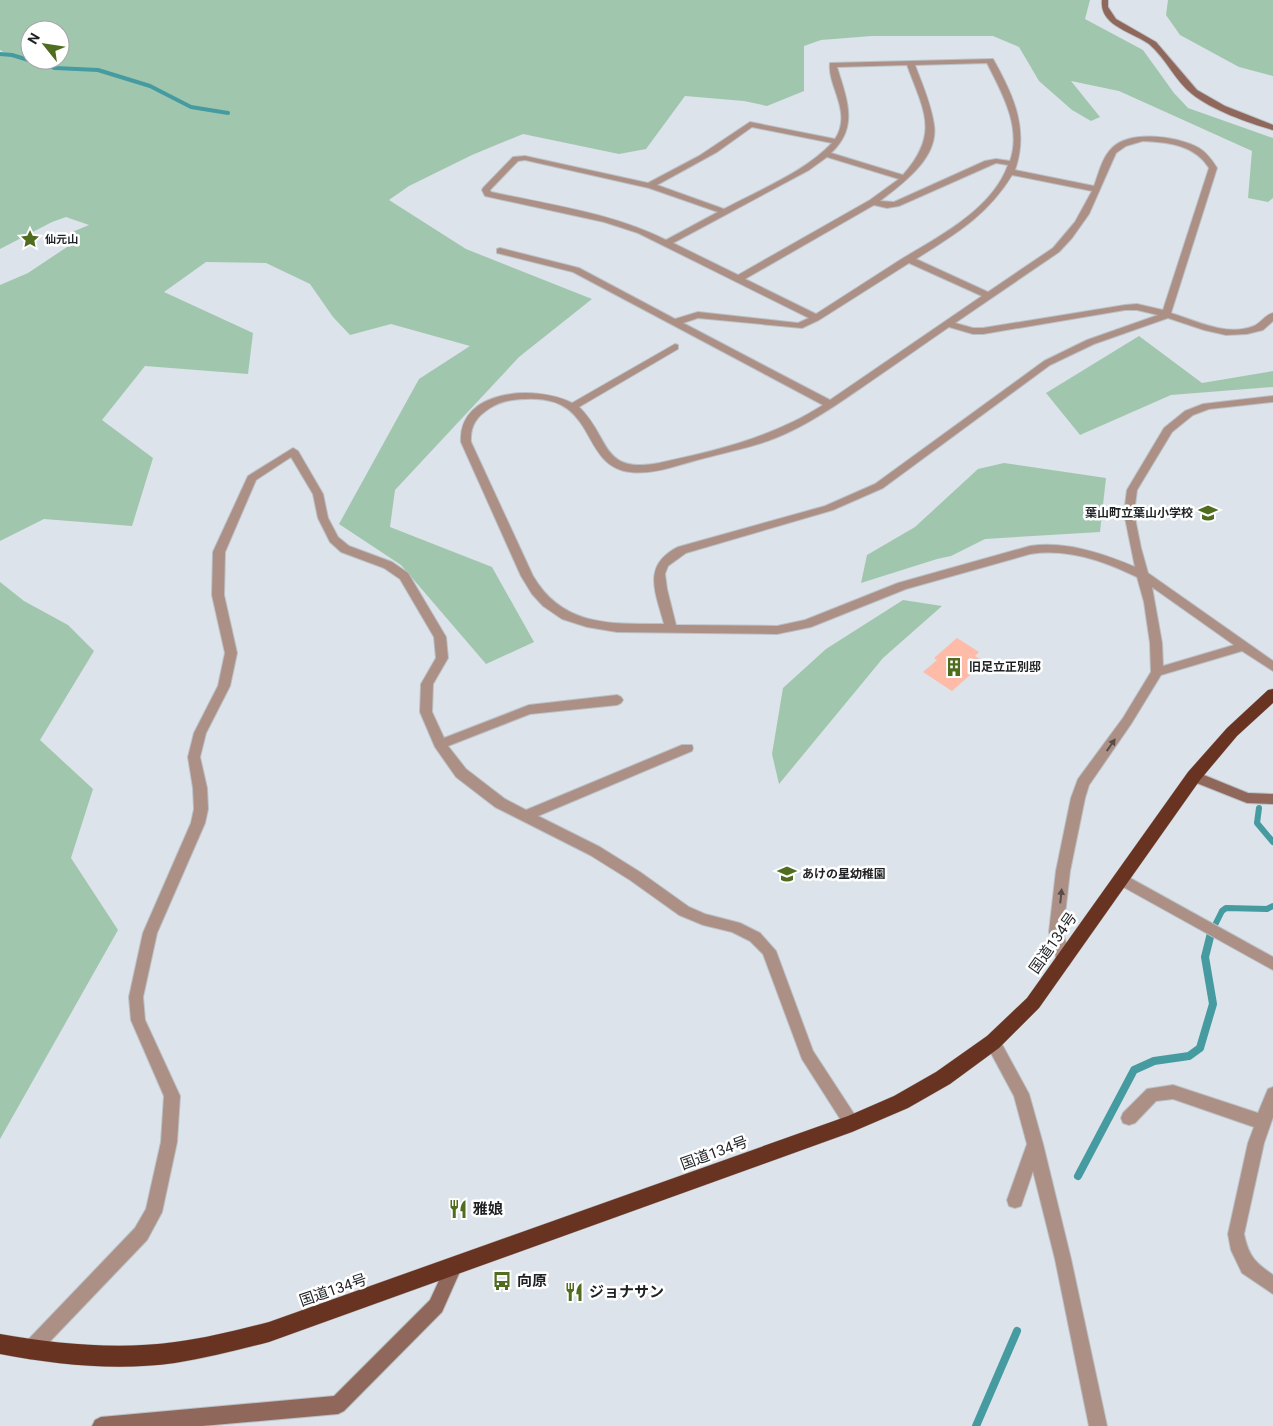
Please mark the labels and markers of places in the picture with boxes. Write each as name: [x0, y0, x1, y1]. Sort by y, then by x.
place icon: 仙元山: [19, 228, 41, 250]
place label: 仙元山: [45, 233, 78, 246]
school or university icon: 葉山町立葉山小学校: [1197, 502, 1219, 524]
place label: 葉山町立葉山小学校: [1085, 506, 1193, 520]
building icon: 旧足立正別邸: [943, 656, 965, 678]
place label: 旧足立正別邸: [969, 660, 1041, 674]
school or university icon: あけの星幼稚園: [776, 863, 798, 885]
place label: あけの星幼稚園: [802, 867, 886, 881]
restaurant icon: 雅娘: [447, 1198, 469, 1220]
place label: 雅娘: [473, 1200, 503, 1218]
bus stop icon: 向原: [491, 1270, 513, 1292]
place label: 向原: [517, 1272, 547, 1290]
restaurant icon: ジョナサン: [563, 1281, 585, 1303]
place label: ジョナサン: [589, 1283, 664, 1301]

